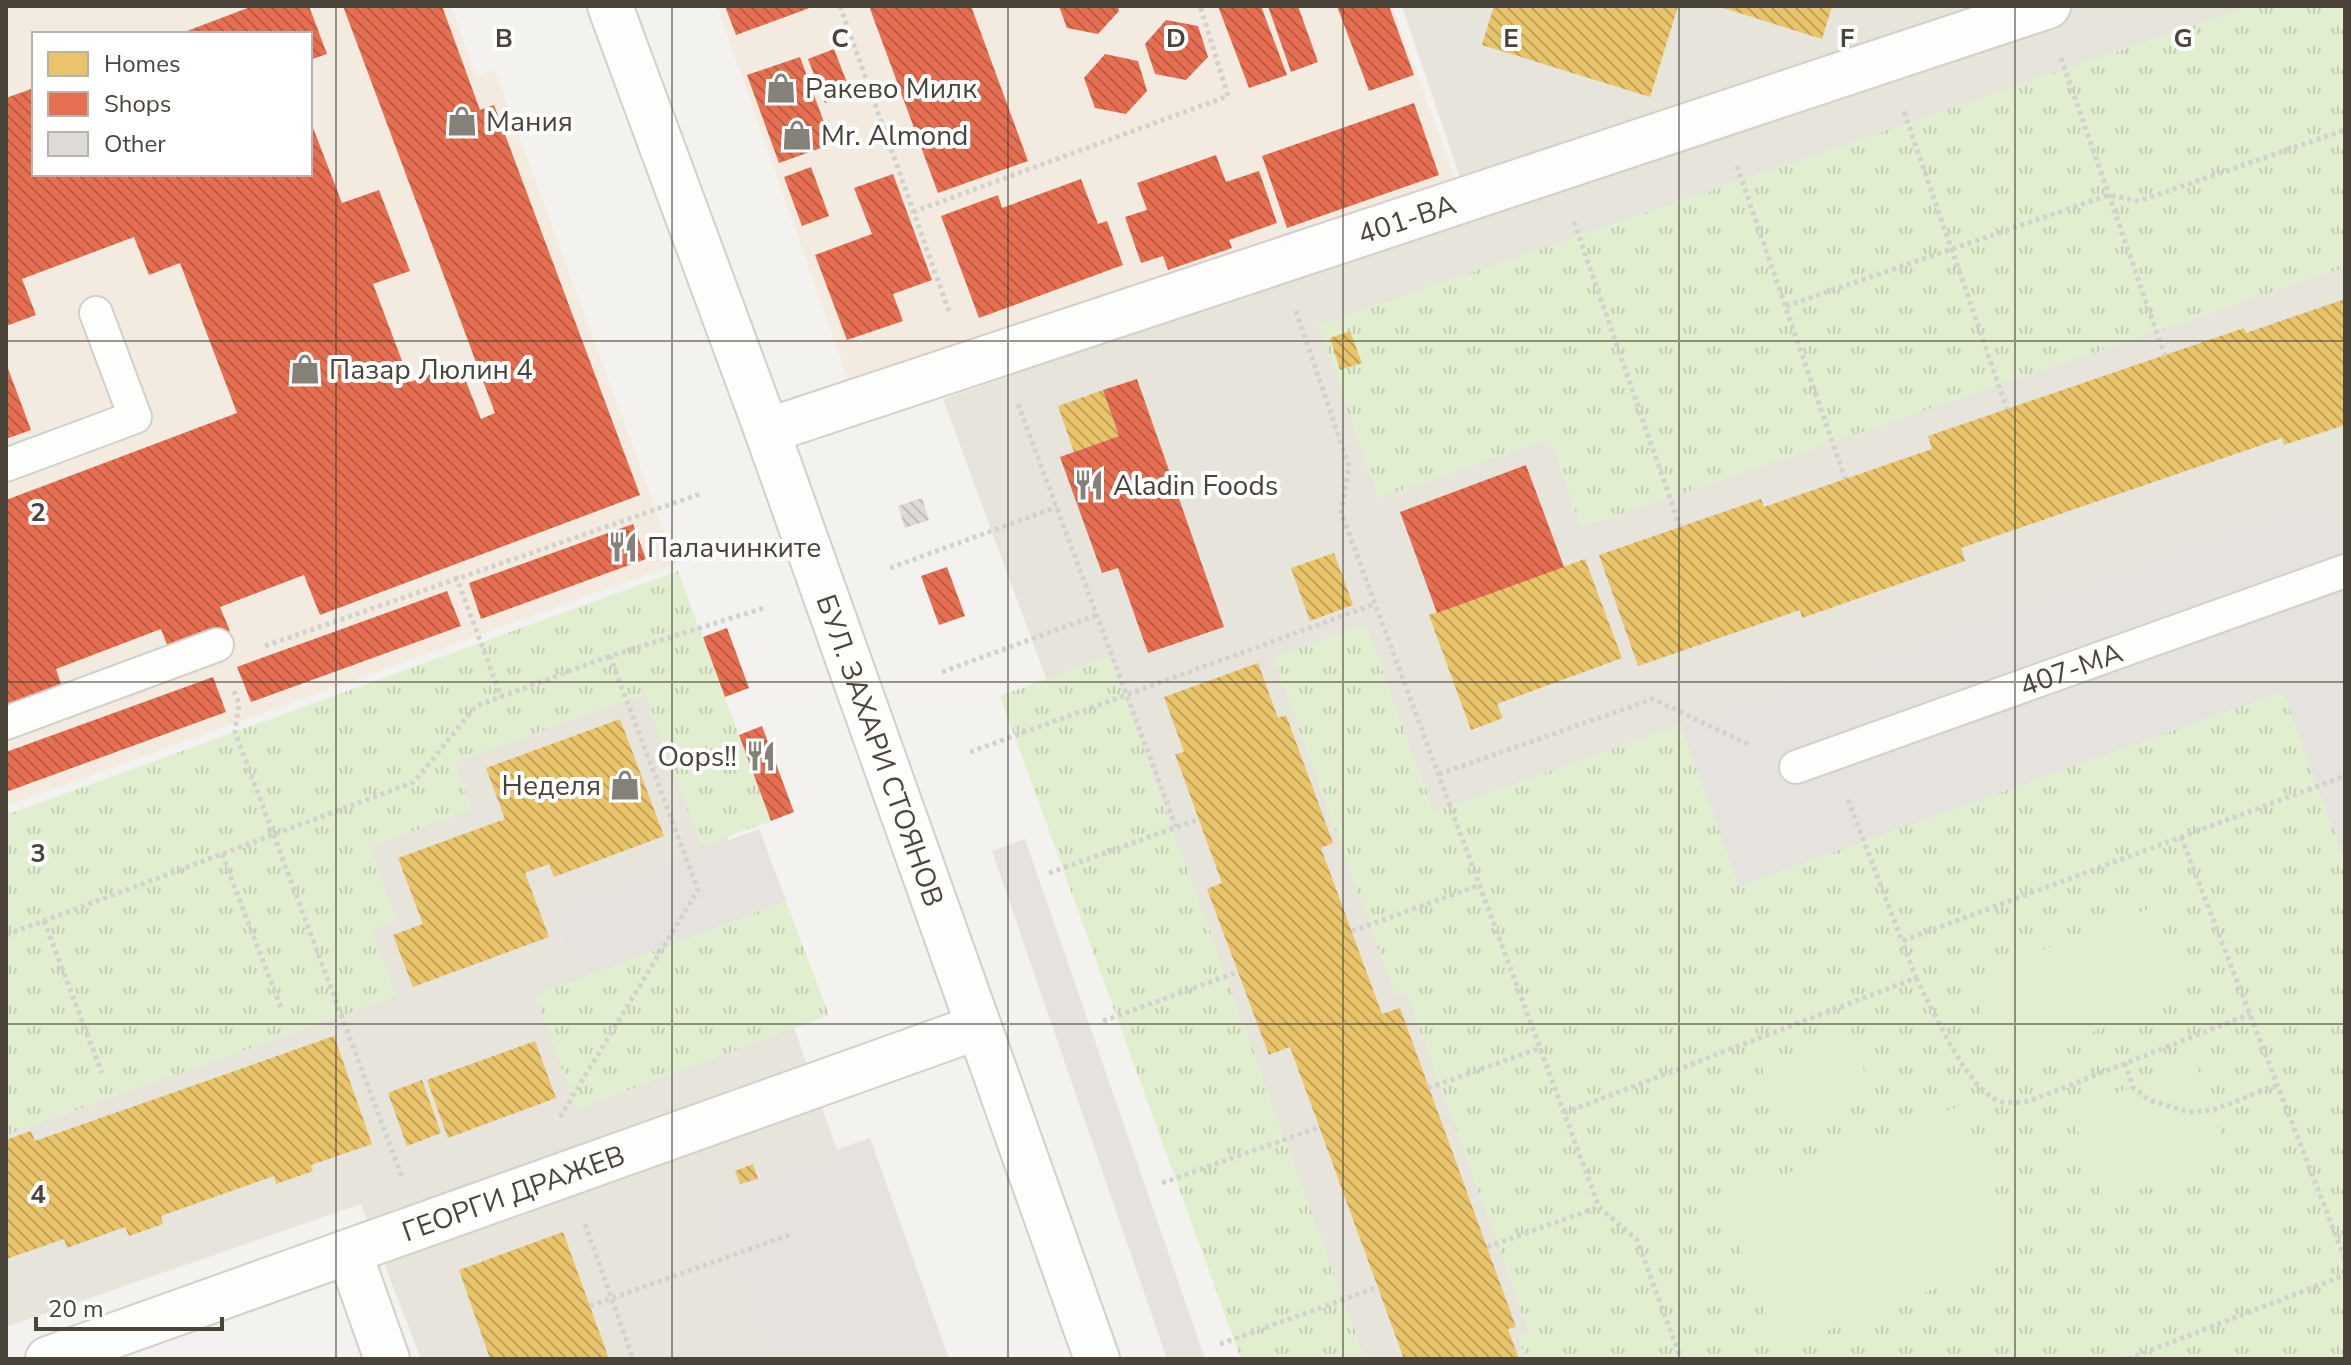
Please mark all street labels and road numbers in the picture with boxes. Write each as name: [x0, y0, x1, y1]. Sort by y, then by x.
street label: 401-ВА: [1353, 186, 1461, 254]
street label: БУЛ. ЗАХАРИ СТОЯНОВ: [807, 589, 953, 912]
street label: 407-МА: [2015, 634, 2128, 706]
street label: ГЕОРГИ ДРАЖЕВ: [397, 1137, 630, 1251]

